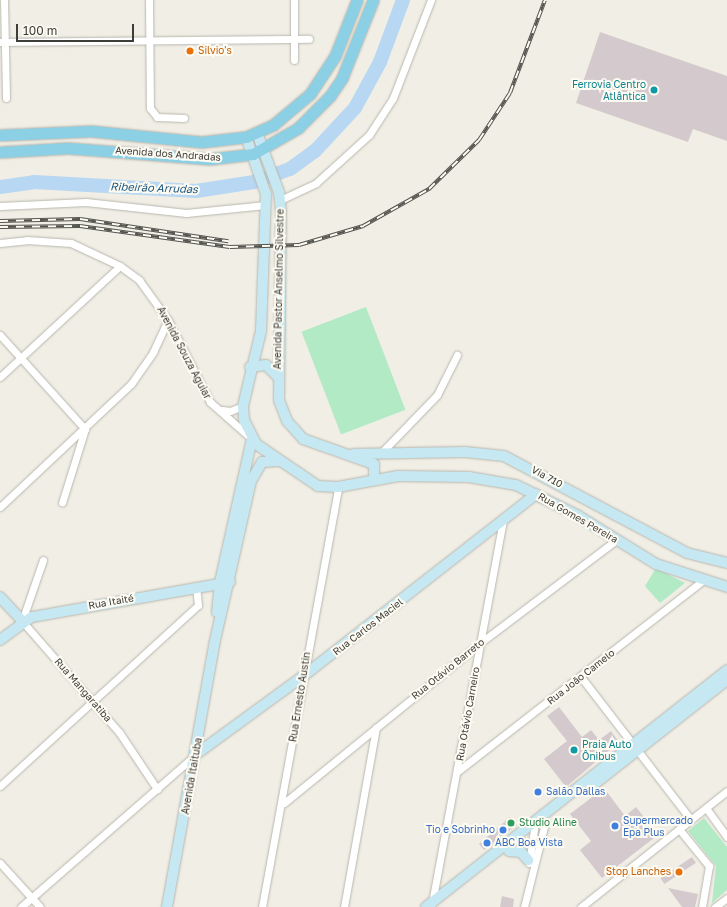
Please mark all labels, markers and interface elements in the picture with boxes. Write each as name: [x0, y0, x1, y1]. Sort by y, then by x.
scale bar: [18, 16, 136, 42]
text: 100 m: [23, 23, 57, 38]
place label: Silvio's: [198, 45, 232, 57]
marker: Silvio's: [185, 46, 195, 56]
place label: Ferrovia Centro Atlântica: [572, 78, 646, 102]
marker: Ferrovia Centro Atlântica: [649, 85, 659, 95]
street label: Avenida dos Andradas: [115, 144, 221, 164]
water label: Ribeirão Arrudas: [110, 180, 198, 196]
street label: Avenida Pastor Anselmo Silvestre: [272, 208, 286, 370]
street label: Avenida Souza Aguiar: [154, 305, 214, 401]
street label: Via 710: [529, 464, 565, 490]
street label: Rua Gomes Pereira: [536, 490, 620, 546]
street label: Rua Itaité: [87, 592, 135, 612]
street label: Rua Carlos Maciel: [331, 596, 405, 658]
street label: Rua Otávio Barreto: [409, 636, 487, 702]
street label: Rua João Camelo: [545, 647, 617, 707]
street label: Rua Ernesto Austin: [287, 651, 313, 743]
street label: Rua Mangaratiba: [52, 656, 114, 724]
street label: Rua Otávio Carneiro: [454, 666, 482, 762]
street label: Avenida Itaituba: [179, 737, 205, 815]
place label: Praia Auto Ônibus: [582, 738, 631, 762]
marker: Praia Auto Ônibus: [569, 745, 579, 755]
place label: Salão Dallas: [546, 786, 605, 798]
marker: Salão Dallas: [533, 787, 543, 797]
place label: Supermercado Epa Plus: [623, 814, 693, 838]
place label: Studio Aline: [519, 817, 577, 829]
marker: Studio Aline: [506, 818, 516, 828]
marker: Supermercado Epa Plus: [610, 821, 620, 831]
place label: Tio e Sobrinho: [426, 824, 495, 836]
marker: Tio e Sobrinho: [498, 825, 508, 835]
place label: ABC Boa Vista: [495, 837, 563, 849]
marker: ABC Boa Vista: [482, 838, 492, 848]
place label: Stop Lanches: [606, 866, 671, 878]
marker: Stop Lanches: [674, 867, 684, 877]

